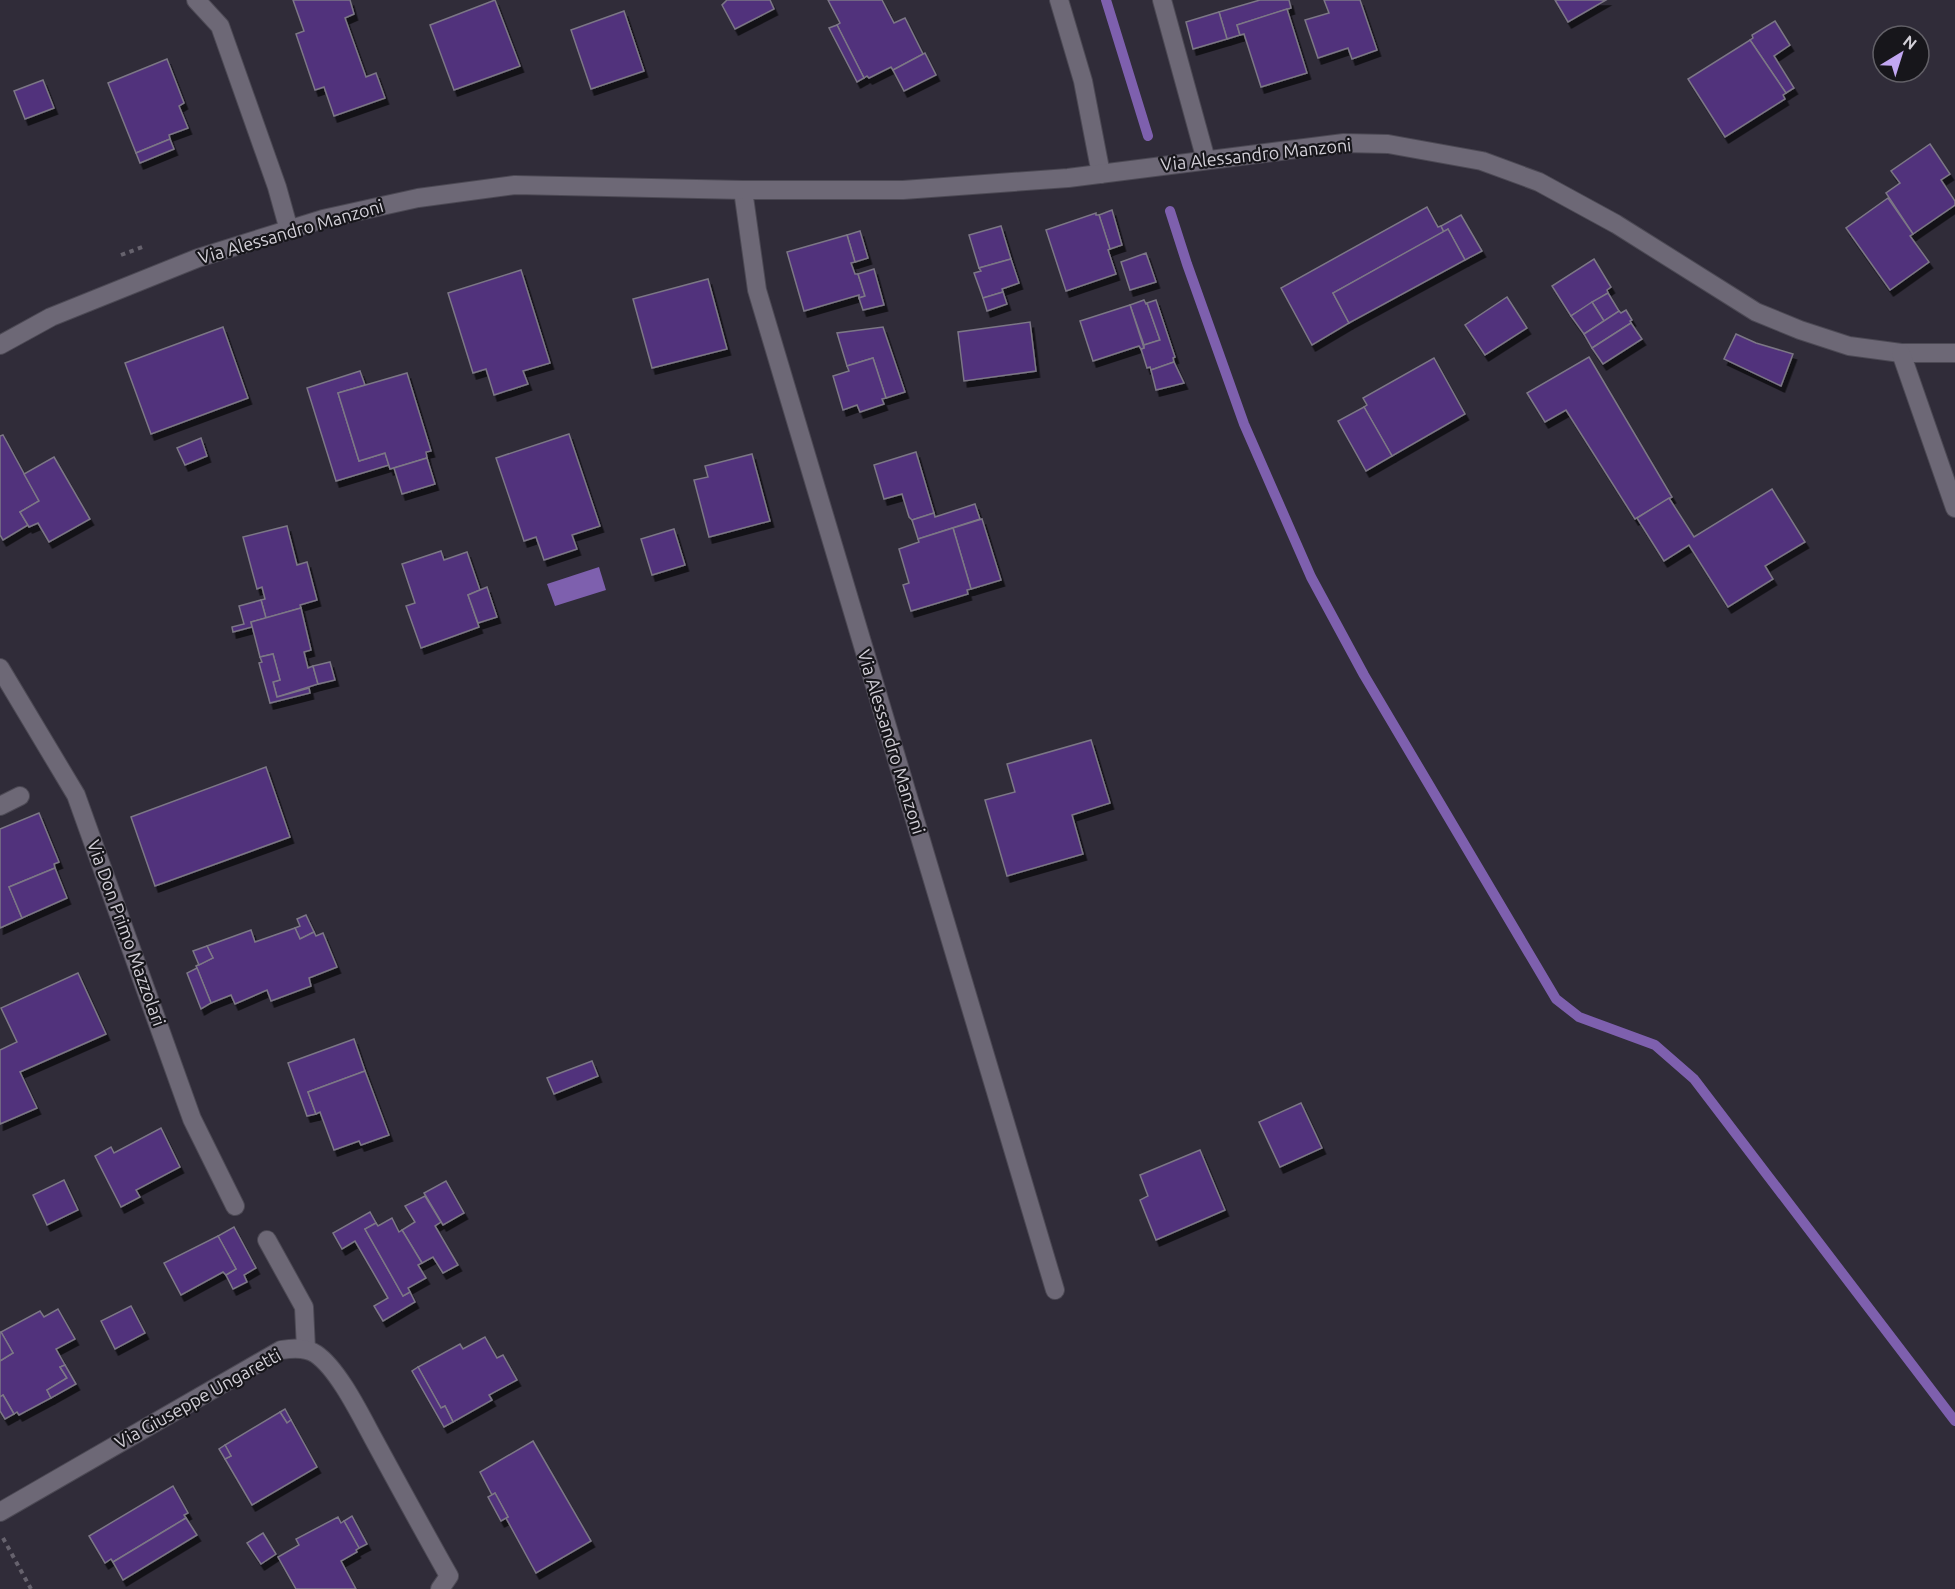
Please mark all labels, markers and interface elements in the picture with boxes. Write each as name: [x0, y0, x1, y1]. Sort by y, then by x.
north arrow: [1871, 24, 1931, 84]
text: N: [1900, 31, 1920, 53]
street label: Via Alessandro Manzoni: [1160, 134, 1352, 174]
street label: Via Alessandro Manzoni: [196, 195, 386, 267]
street label: Via Alessandro Manzoni: [854, 647, 930, 836]
street label: Via Don Primo Mazzolari: [84, 837, 170, 1028]
street label: Via Giuseppe Ungaretti: [111, 1344, 284, 1452]

